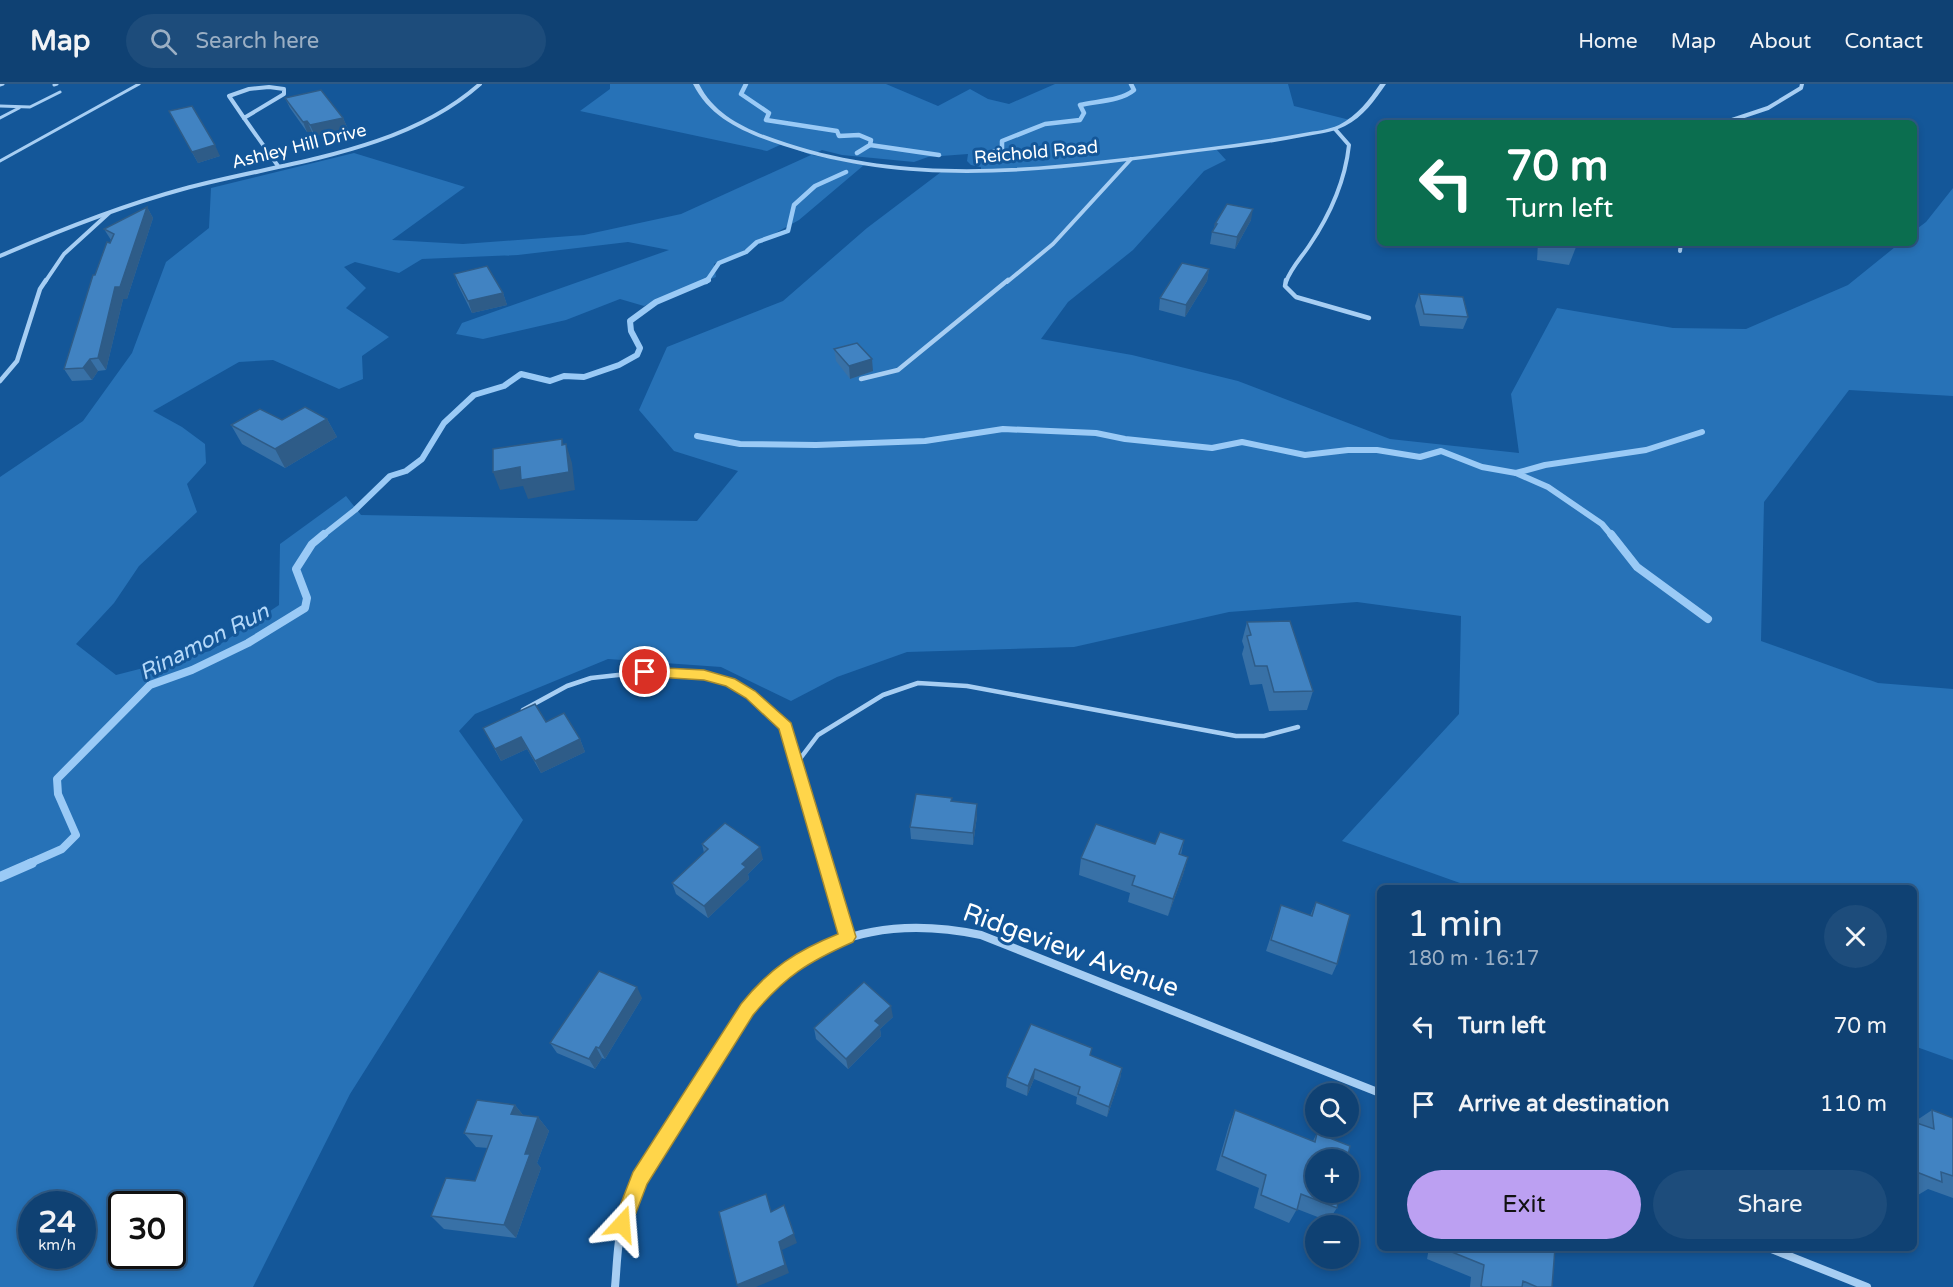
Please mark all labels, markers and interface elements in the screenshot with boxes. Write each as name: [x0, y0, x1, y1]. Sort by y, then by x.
search box: [126, 14, 546, 68]
text: Map: [30, 24, 90, 58]
icon: search: [147, 25, 180, 58]
text: Search here: [195, 28, 319, 54]
text: Home: [1578, 29, 1638, 54]
text: Map: [1671, 29, 1716, 54]
text: About: [1749, 29, 1811, 54]
text: Contact: [1844, 29, 1923, 54]
street label: Ashley Hill Drive: [229, 119, 369, 173]
street label: Reichold Road: [973, 136, 1099, 168]
text: 70 m: [1506, 141, 1608, 192]
icon: left: [1407, 144, 1485, 222]
text: Turn left: [1506, 192, 1613, 225]
water label: Rinamon Run: [135, 598, 274, 686]
pin: [619, 646, 670, 697]
icon: arrive: [628, 655, 661, 688]
street label: Ridgeview Avenue: [959, 897, 1183, 1003]
text: 1 min: [1407, 903, 1503, 946]
button: close: [1824, 905, 1887, 968]
text: 180 m · 16:17: [1407, 947, 1539, 971]
icon: left: [1407, 1010, 1440, 1043]
text: Turn left: [1458, 1013, 1546, 1039]
text: 70 m: [1833, 1013, 1887, 1039]
map controls: [1305, 1083, 1359, 1269]
button: search: [1305, 1083, 1359, 1137]
icon: arrive: [1407, 1088, 1440, 1121]
text: Arrive at destination: [1458, 1091, 1669, 1117]
text: 110 m: [1820, 1091, 1887, 1117]
button: +: [1305, 1149, 1359, 1203]
button: Exit: [1407, 1170, 1641, 1239]
button: Share: [1653, 1170, 1887, 1239]
speed limit sign: 30: [108, 1191, 186, 1269]
position arrow: [590, 1192, 654, 1256]
text: 24: [38, 1204, 76, 1241]
button: −: [1305, 1215, 1359, 1269]
text: km/h: [38, 1236, 76, 1254]

